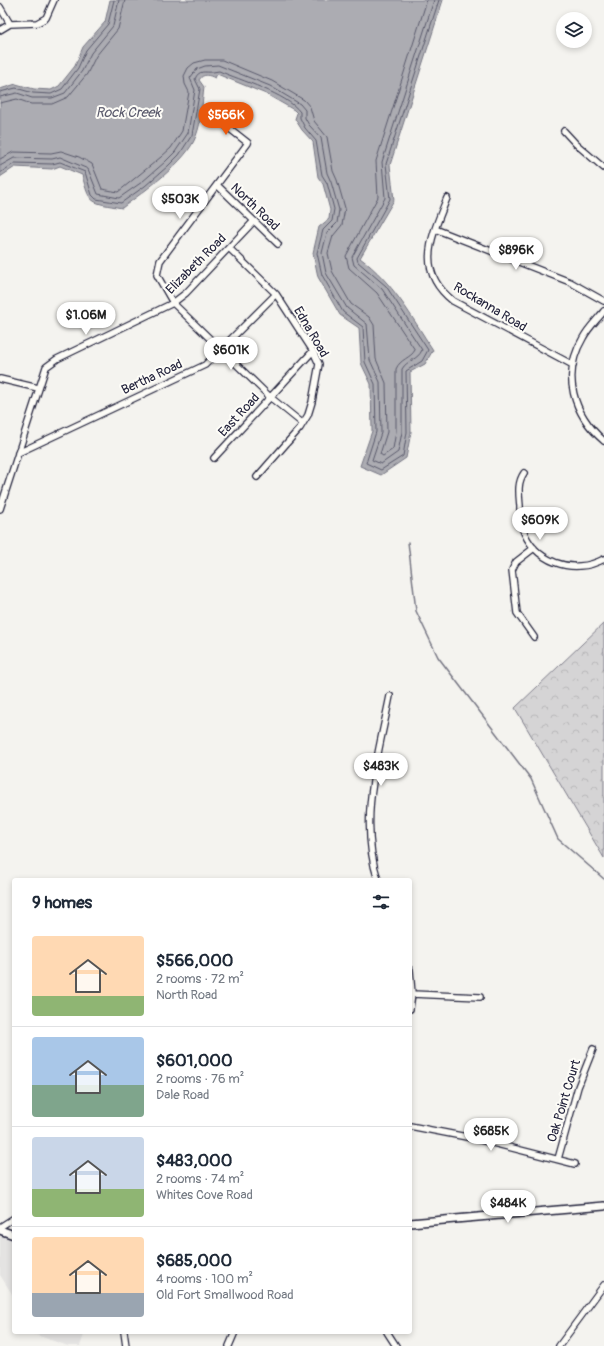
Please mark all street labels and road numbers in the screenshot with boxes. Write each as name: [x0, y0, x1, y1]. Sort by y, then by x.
street label: North Road: [227, 180, 283, 234]
street label: Elizabeth Road: [162, 230, 230, 298]
street label: Rockanna Road: [450, 279, 530, 335]
street label: Edna Road: [290, 304, 332, 360]
street label: Bertha Road: [119, 356, 185, 398]
street label: East Road: [215, 390, 263, 440]
street label: Oak Point Court: [544, 1057, 584, 1144]

